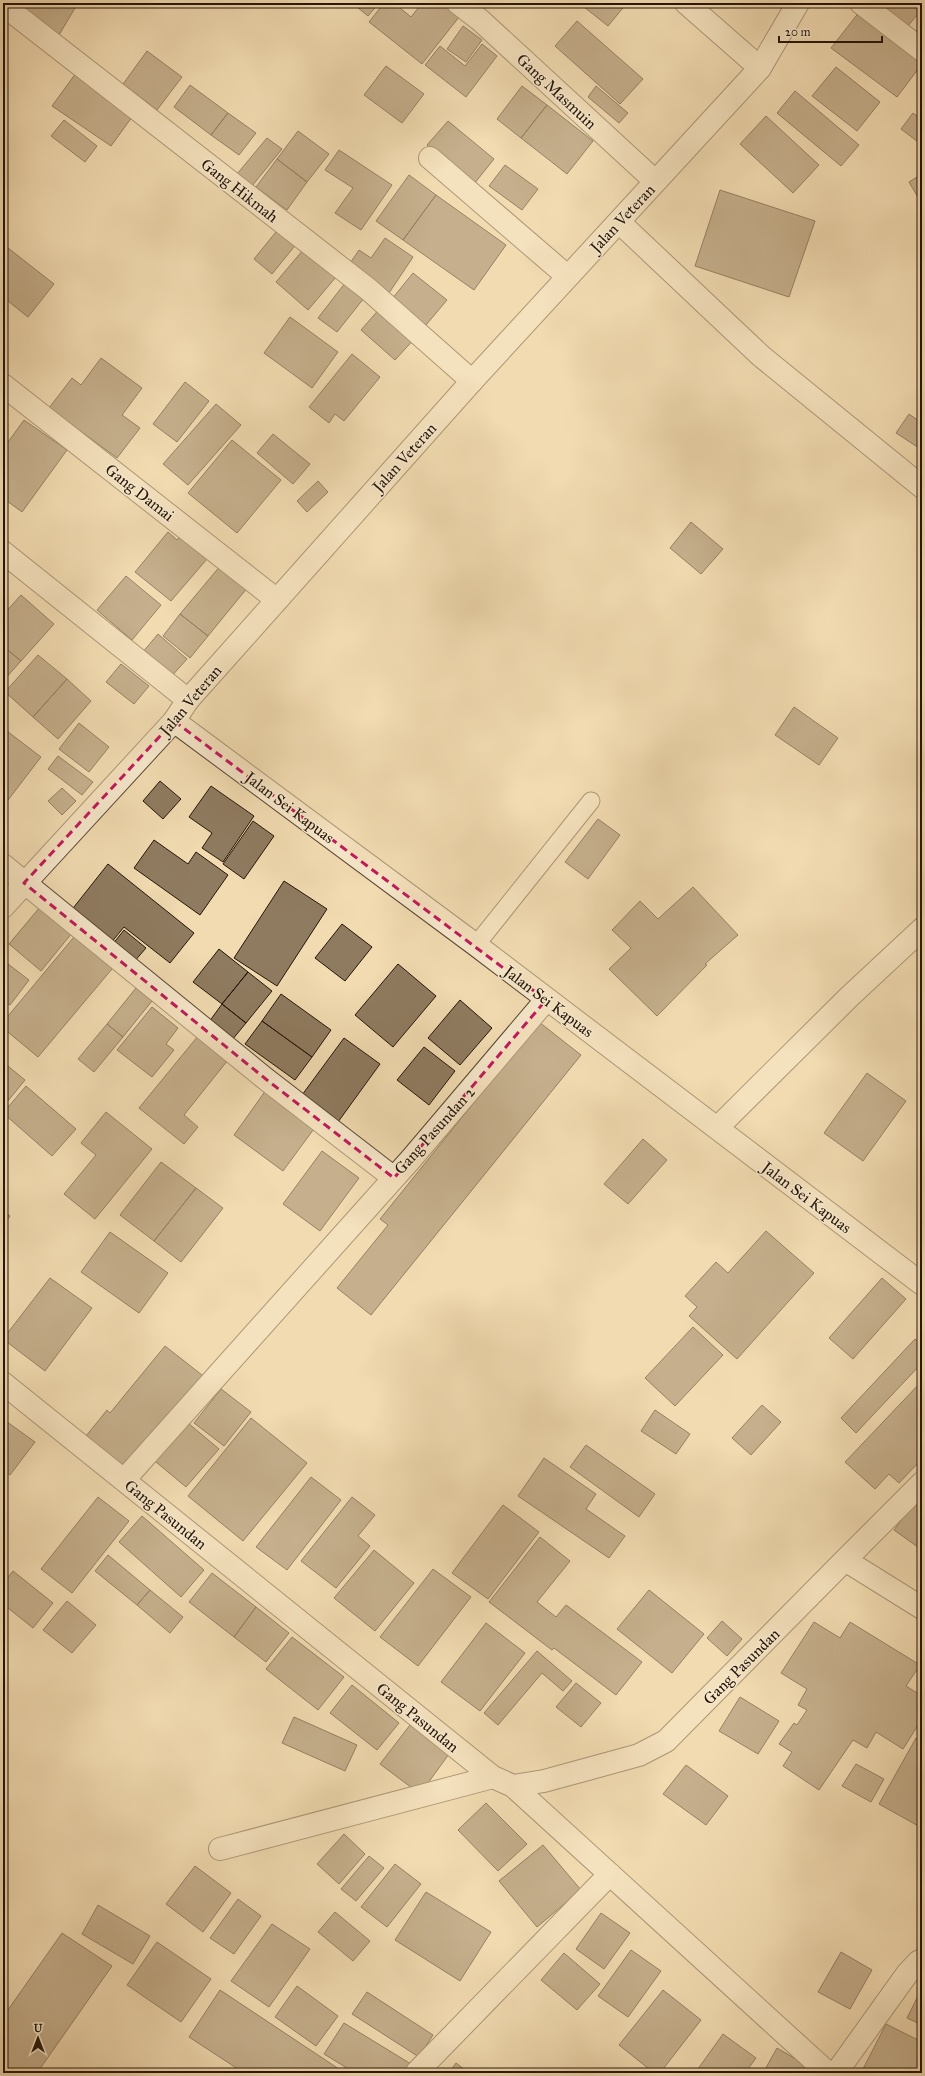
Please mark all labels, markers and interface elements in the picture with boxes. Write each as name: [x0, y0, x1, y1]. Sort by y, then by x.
scale bar: [779, 18, 882, 44]
text: 20 m: [785, 25, 811, 39]
street label: Gang Masmuin: [512, 50, 601, 134]
street label: Gang Hikmah: [197, 154, 282, 227]
street label: Jalan Veteran: [585, 180, 660, 259]
street label: Jalan Veteran: [367, 419, 441, 498]
street label: Gang Damai: [101, 460, 178, 526]
street label: Jalan Veteran: [154, 661, 226, 742]
street label: Jalan Sei Kapuas: [239, 766, 338, 848]
street label: Jalan Sei Kapuas: [498, 960, 597, 1042]
street label: Gang Pasundan 2: [390, 1082, 480, 1179]
street label: Jalan Sei Kapuas: [756, 1156, 855, 1238]
street label: Gang Pasundan: [120, 1476, 211, 1554]
street label: Gang Pasundan: [699, 1624, 784, 1709]
street label: Gang Pasundan: [372, 1679, 463, 1757]
north arrow: [18, 2018, 58, 2058]
text: U: [34, 2022, 43, 2035]

